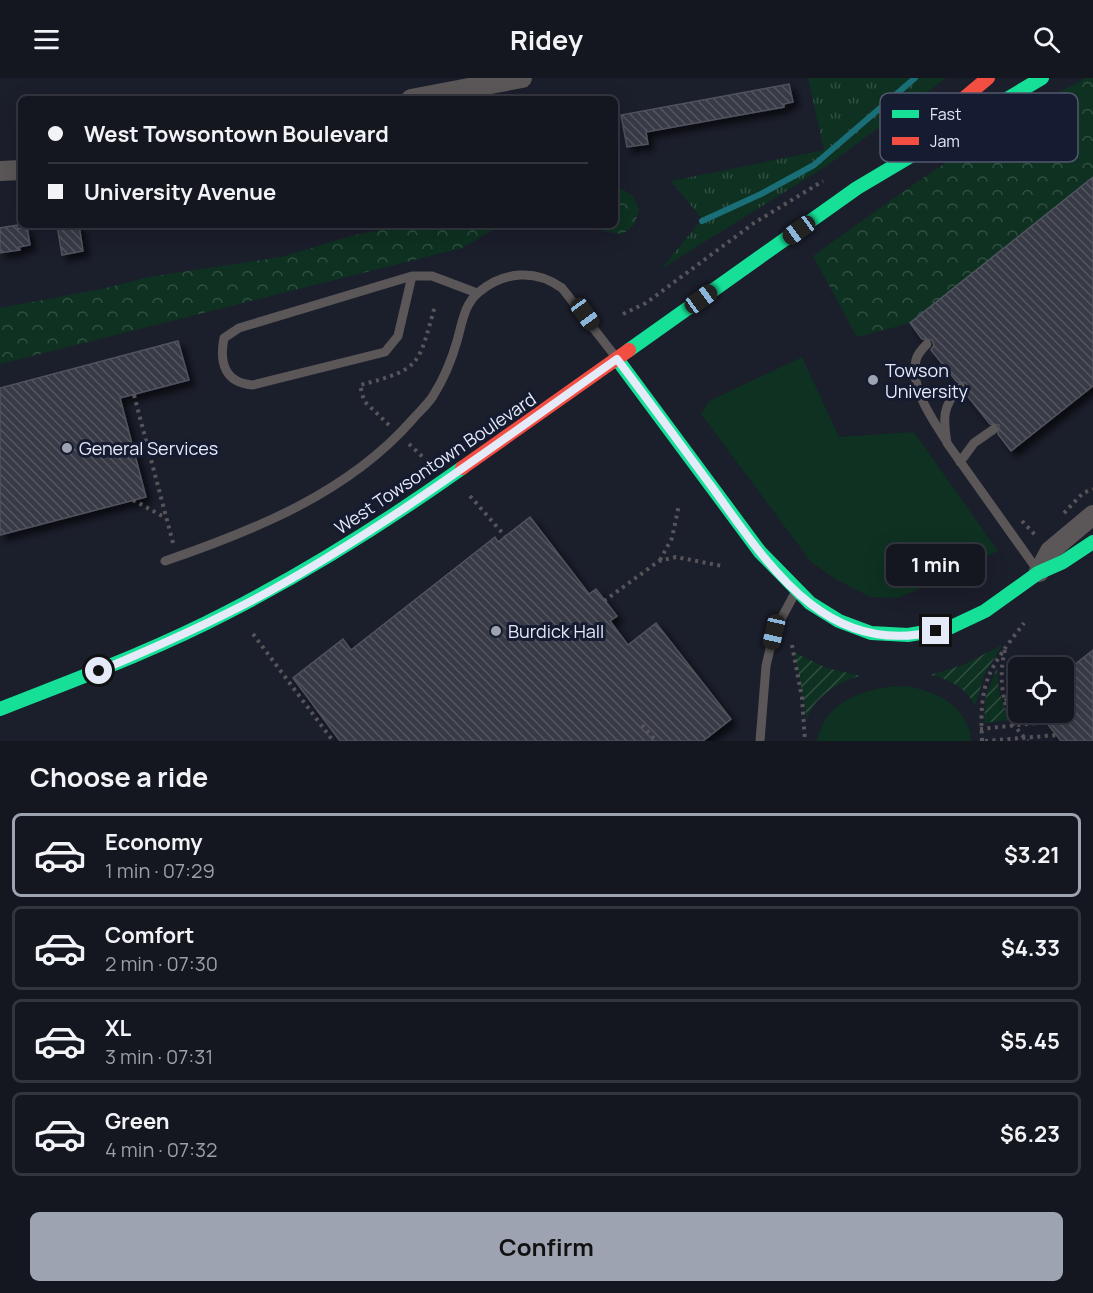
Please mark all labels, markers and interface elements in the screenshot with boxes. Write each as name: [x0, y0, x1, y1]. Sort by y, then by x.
text: Ridey: [510, 21, 583, 58]
icon: menu: [30, 23, 63, 56]
icon: search: [1030, 23, 1063, 56]
legend: [880, 93, 1078, 162]
text: Fast: [930, 103, 961, 125]
text: West Towsontown Boulevard: [84, 119, 389, 149]
text: Jam: [930, 130, 960, 152]
text: University Avenue: [84, 177, 276, 207]
car: [779, 212, 819, 248]
car: [681, 281, 721, 317]
car: [567, 294, 603, 334]
place label: Towson University: [885, 358, 969, 403]
marker: Towson University: [866, 373, 880, 387]
street label: West Towsontown Boulevard: [330, 387, 540, 539]
place label: General Services: [79, 436, 218, 460]
marker: General Services: [60, 441, 74, 455]
callout: 1 min: [886, 544, 986, 586]
text: 1 min: [911, 551, 960, 578]
car: [761, 612, 787, 652]
route end: [922, 617, 949, 644]
place label: Burdick Hall: [508, 619, 604, 643]
marker: Burdick Hall: [489, 624, 503, 638]
route start: [85, 657, 112, 684]
map controls: [1008, 657, 1074, 723]
button: locate: [1008, 657, 1074, 723]
text: Choose a ride: [30, 758, 208, 795]
text: Economy: [105, 827, 203, 857]
icon: car: [33, 828, 87, 882]
text: $3.21: [1004, 840, 1060, 870]
text: 1 min · 07:29: [105, 857, 215, 884]
text: Comfort: [105, 920, 194, 950]
icon: car: [33, 921, 87, 975]
text: $4.33: [1001, 933, 1060, 963]
text: 2 min · 07:30: [105, 950, 218, 977]
text: XL: [105, 1013, 131, 1043]
icon: car: [33, 1014, 87, 1068]
text: $5.45: [1000, 1026, 1060, 1056]
text: 3 min · 07:31: [105, 1043, 213, 1070]
text: Green: [105, 1106, 170, 1136]
icon: car: [33, 1107, 87, 1161]
text: $6.23: [1000, 1119, 1060, 1149]
text: 4 min · 07:32: [105, 1136, 218, 1163]
button: Confirm: [30, 1212, 1063, 1281]

